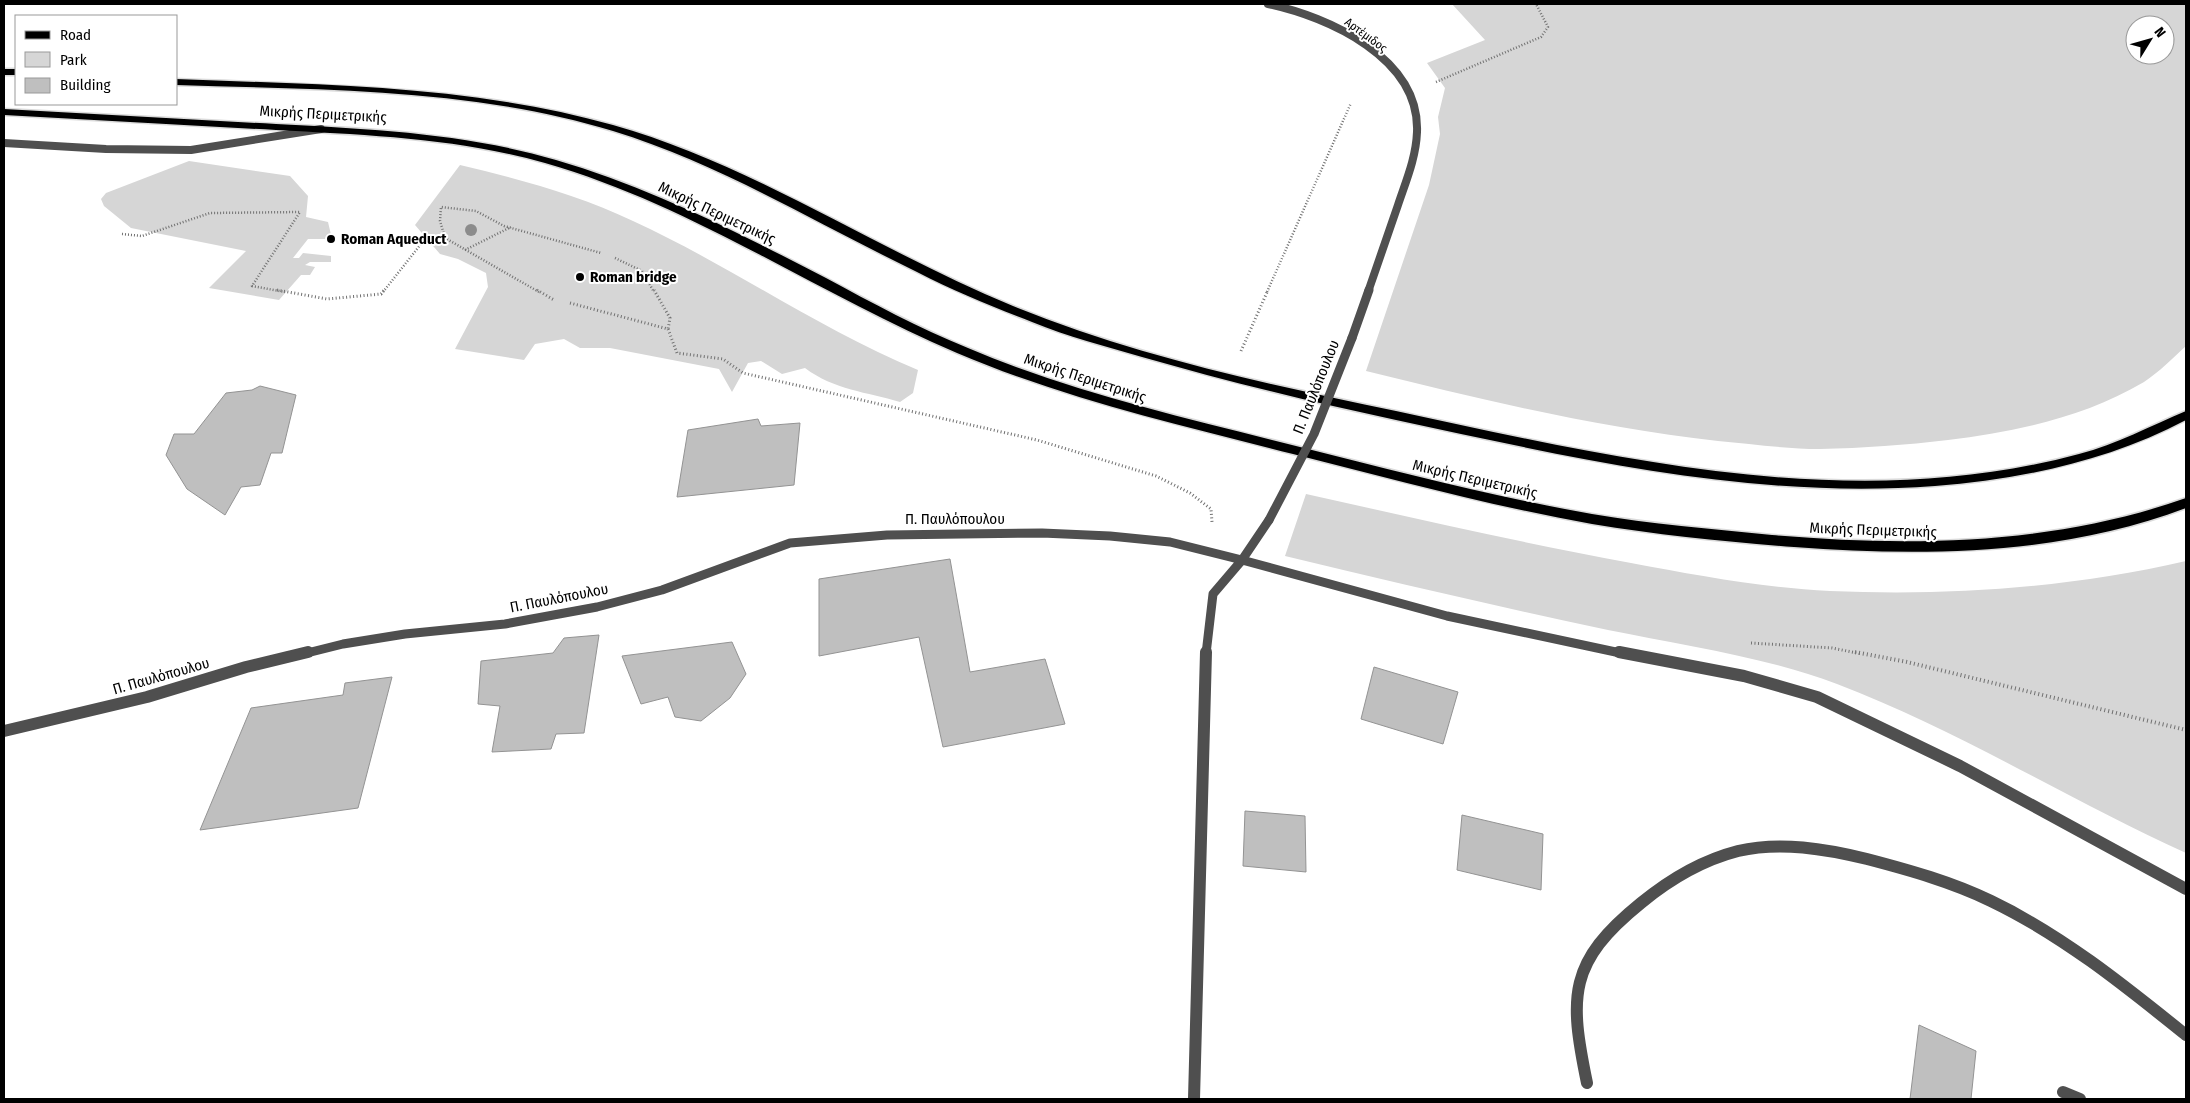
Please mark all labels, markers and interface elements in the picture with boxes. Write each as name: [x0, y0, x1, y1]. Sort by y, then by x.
legend: [15, 15, 178, 105]
street label: Αρτέμιδος: [1342, 15, 1390, 55]
north arrow: [2125, 15, 2175, 65]
text: N: [2151, 24, 2169, 41]
text: Road: [60, 26, 91, 44]
text: Park: [60, 51, 87, 69]
text: Building: [60, 76, 111, 94]
street label: Μικρής Περιμετρικής: [259, 102, 388, 126]
street label: Μικρής Περιμετρικής: [655, 178, 779, 248]
place label: Roman Aqueduct: [341, 230, 447, 248]
marker: Roman Aqueduct: [325, 233, 337, 245]
place label: Roman bridge: [590, 268, 677, 286]
marker: Roman bridge: [574, 271, 586, 283]
street label: Π. Παυλόπουλου: [1289, 337, 1343, 437]
street label: Μικρής Περιμετρικής: [1022, 350, 1149, 406]
street label: Μικρής Περιμετρικής: [1411, 456, 1540, 502]
street label: Π. Παυλόπουλου: [905, 510, 1005, 528]
street label: Μικρής Περιμετρικής: [1809, 519, 1938, 541]
street label: Π. Παυλόπουλου: [508, 580, 610, 616]
street label: Π. Παυλόπουλου: [111, 654, 211, 698]

